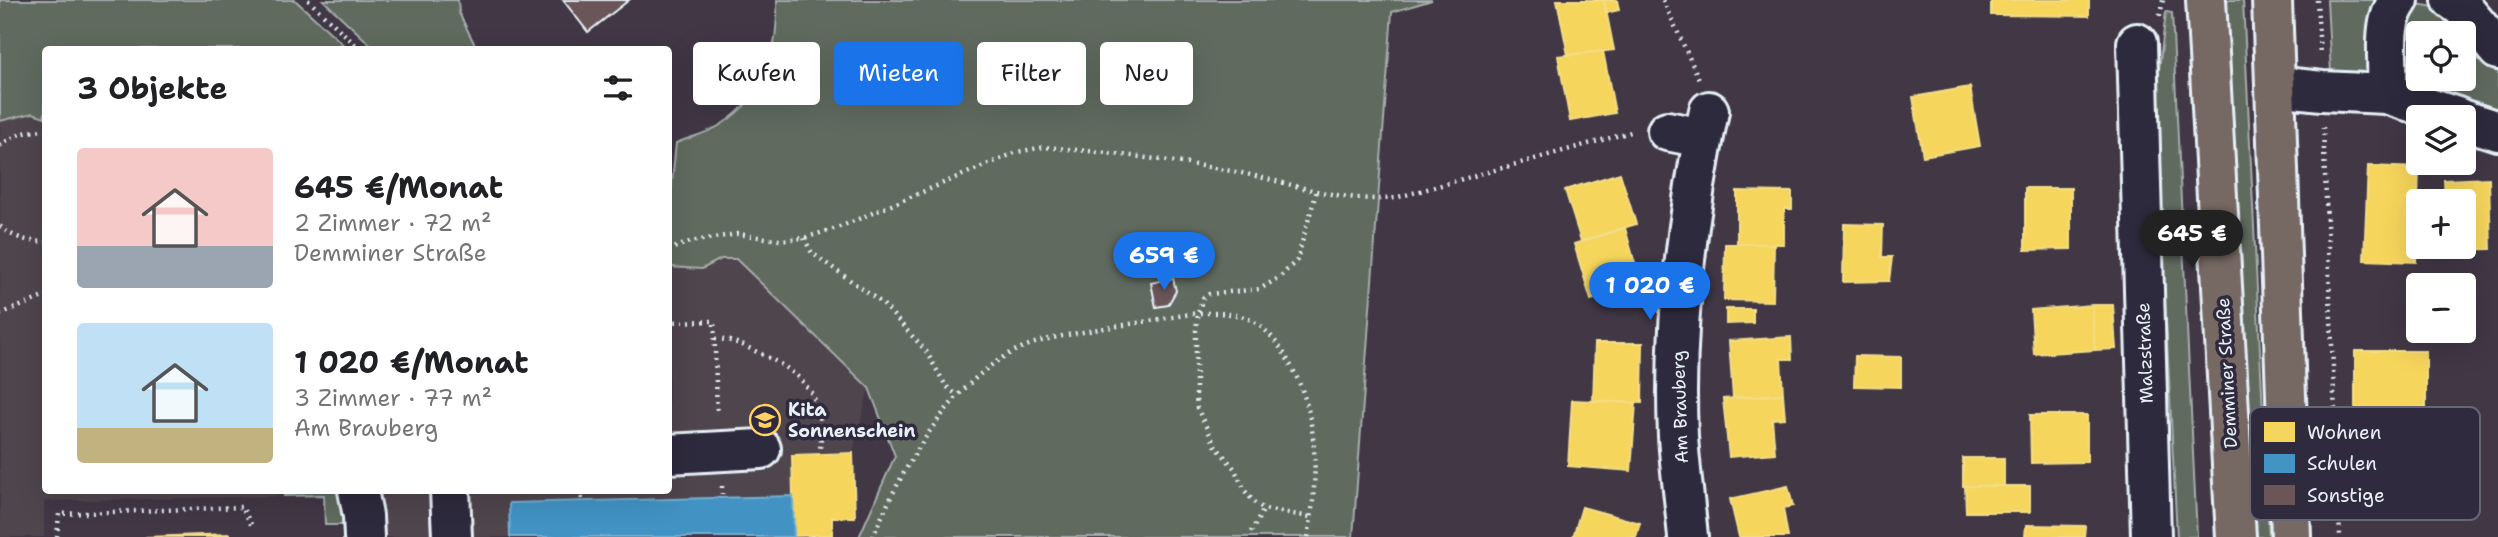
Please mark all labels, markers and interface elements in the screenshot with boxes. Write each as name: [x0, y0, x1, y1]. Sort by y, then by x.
map controls: [2406, 21, 2476, 343]
button: locate: [2406, 21, 2476, 91]
chip: Kaufen: [693, 42, 820, 105]
chip: Mieten: [834, 42, 963, 105]
chip: Filter: [977, 42, 1086, 105]
chip: Neu: [1100, 42, 1193, 105]
text: 3 Objekte: [77, 68, 227, 109]
icon: filters: [599, 69, 637, 107]
button: layers: [2406, 105, 2476, 175]
text: 645 €/Monat: [294, 167, 503, 208]
icon: home: [133, 176, 217, 260]
button: +: [2406, 189, 2476, 259]
text: 2 Zimmer · 72 m²: [294, 208, 492, 238]
pin: 645 €: [2143, 210, 2241, 270]
text: 645 €: [2157, 218, 2227, 248]
pin: 659 €: [1115, 232, 1213, 292]
text: Demminer Straße: [294, 238, 487, 268]
text: 659 €: [1129, 240, 1199, 270]
pin: 1 020 €: [1585, 262, 1715, 322]
text: 1 020 €: [1605, 270, 1695, 300]
button: −: [2406, 273, 2476, 343]
street label: Demminer Straße: [2211, 297, 2243, 449]
street label: Malzstraße: [2131, 302, 2159, 404]
text: 1 020 €/Monat: [294, 342, 529, 383]
street label: Am Brauberg: [1666, 350, 1694, 464]
icon: home: [133, 351, 217, 435]
text: 3 Zimmer · 77 m²: [294, 383, 492, 413]
place label: Kita Sonnenschein: [788, 398, 915, 443]
school or university icon: Kita Sonnenschein: [748, 403, 782, 437]
legend: [2250, 407, 2480, 520]
text: Am Brauberg: [294, 413, 438, 443]
text: Wohnen: [2307, 420, 2381, 445]
text: Schulen: [2307, 451, 2377, 476]
text: Sonstige: [2307, 483, 2385, 508]

